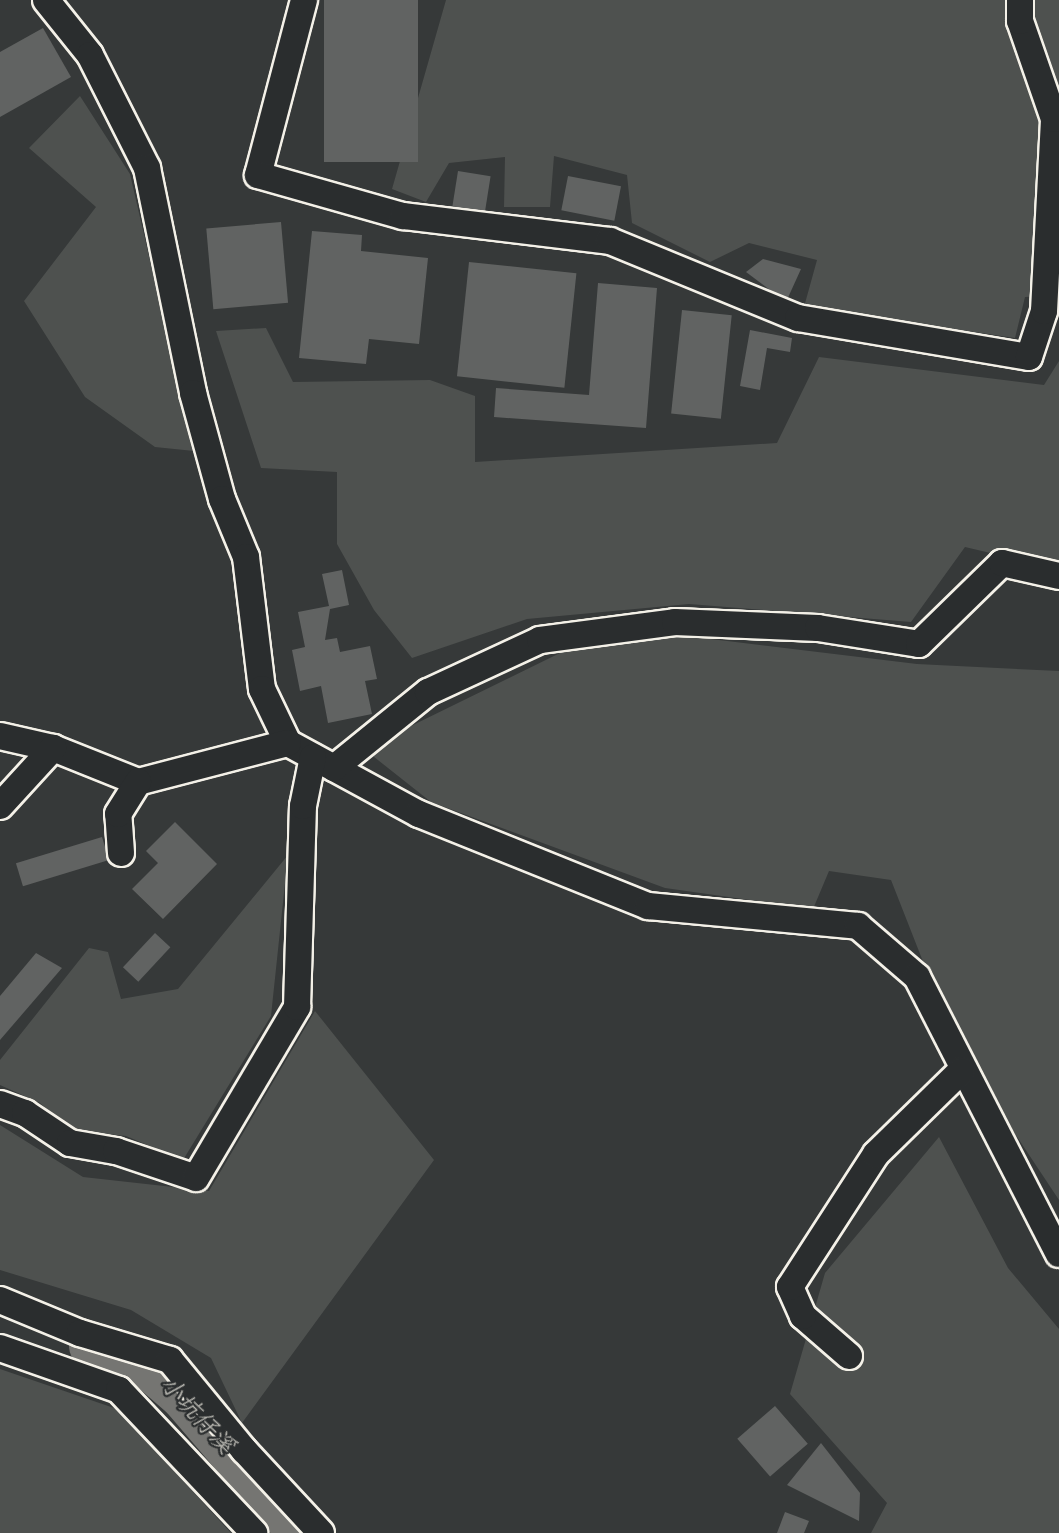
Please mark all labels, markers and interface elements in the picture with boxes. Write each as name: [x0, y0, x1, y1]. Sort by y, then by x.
water label: 小坑仔溪: [154, 1370, 240, 1460]

